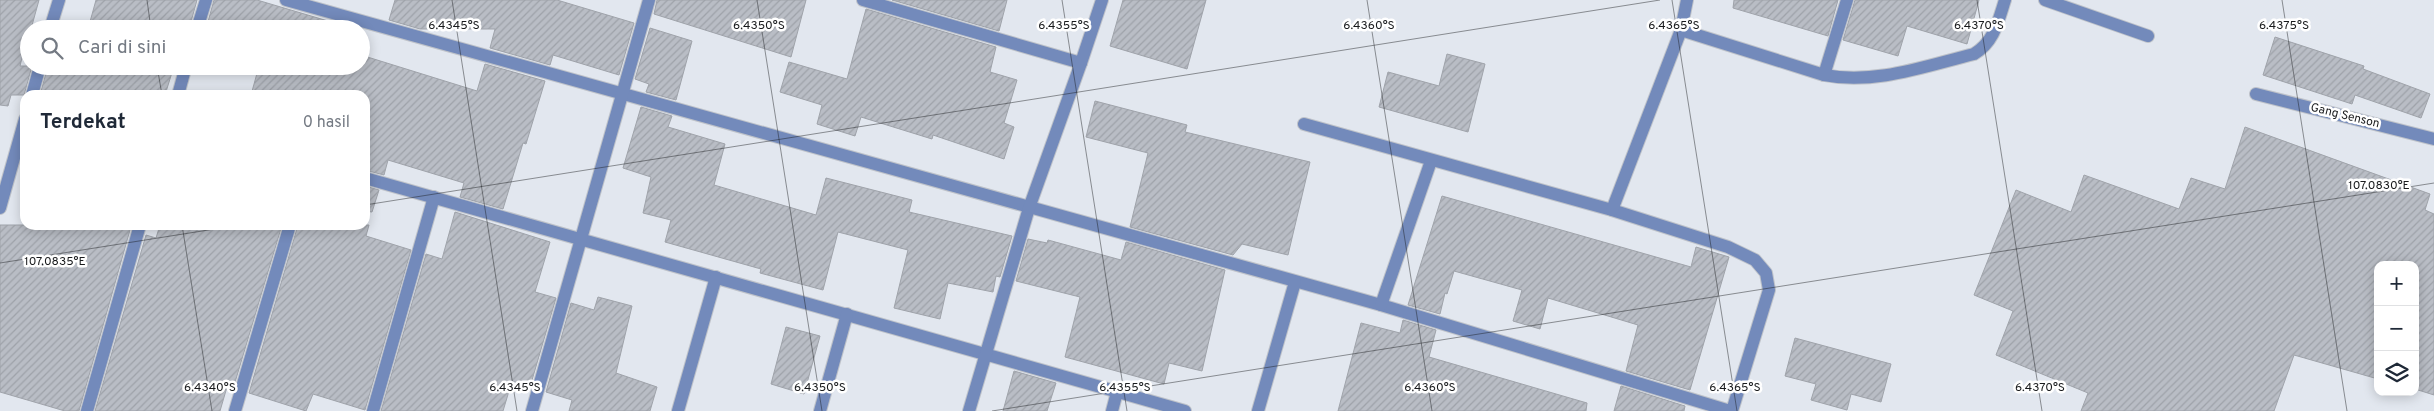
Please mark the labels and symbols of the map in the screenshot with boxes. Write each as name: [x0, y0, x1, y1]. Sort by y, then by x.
text: 6.4345°S: [428, 18, 480, 34]
text: 6.4350°S: [733, 18, 785, 34]
text: 6.4355°S: [1038, 18, 1090, 34]
text: 6.4360°S: [1343, 18, 1395, 34]
text: 6.4365°S: [1648, 18, 1700, 34]
text: 6.4370°S: [1954, 18, 2004, 34]
text: 6.4375°S: [2259, 18, 2309, 34]
street label: Gang Senson: [2309, 100, 2381, 132]
text: 107.0830°E: [2348, 178, 2410, 194]
text: 107.0835°E: [24, 254, 86, 270]
text: 6.4340°S: [184, 380, 236, 396]
text: 6.4345°S: [489, 380, 541, 396]
text: 6.4350°S: [794, 380, 846, 396]
text: 6.4355°S: [1099, 380, 1151, 396]
text: 6.4360°S: [1404, 380, 1456, 396]
text: 6.4365°S: [1709, 380, 1761, 396]
text: 6.4370°S: [2015, 380, 2065, 396]

